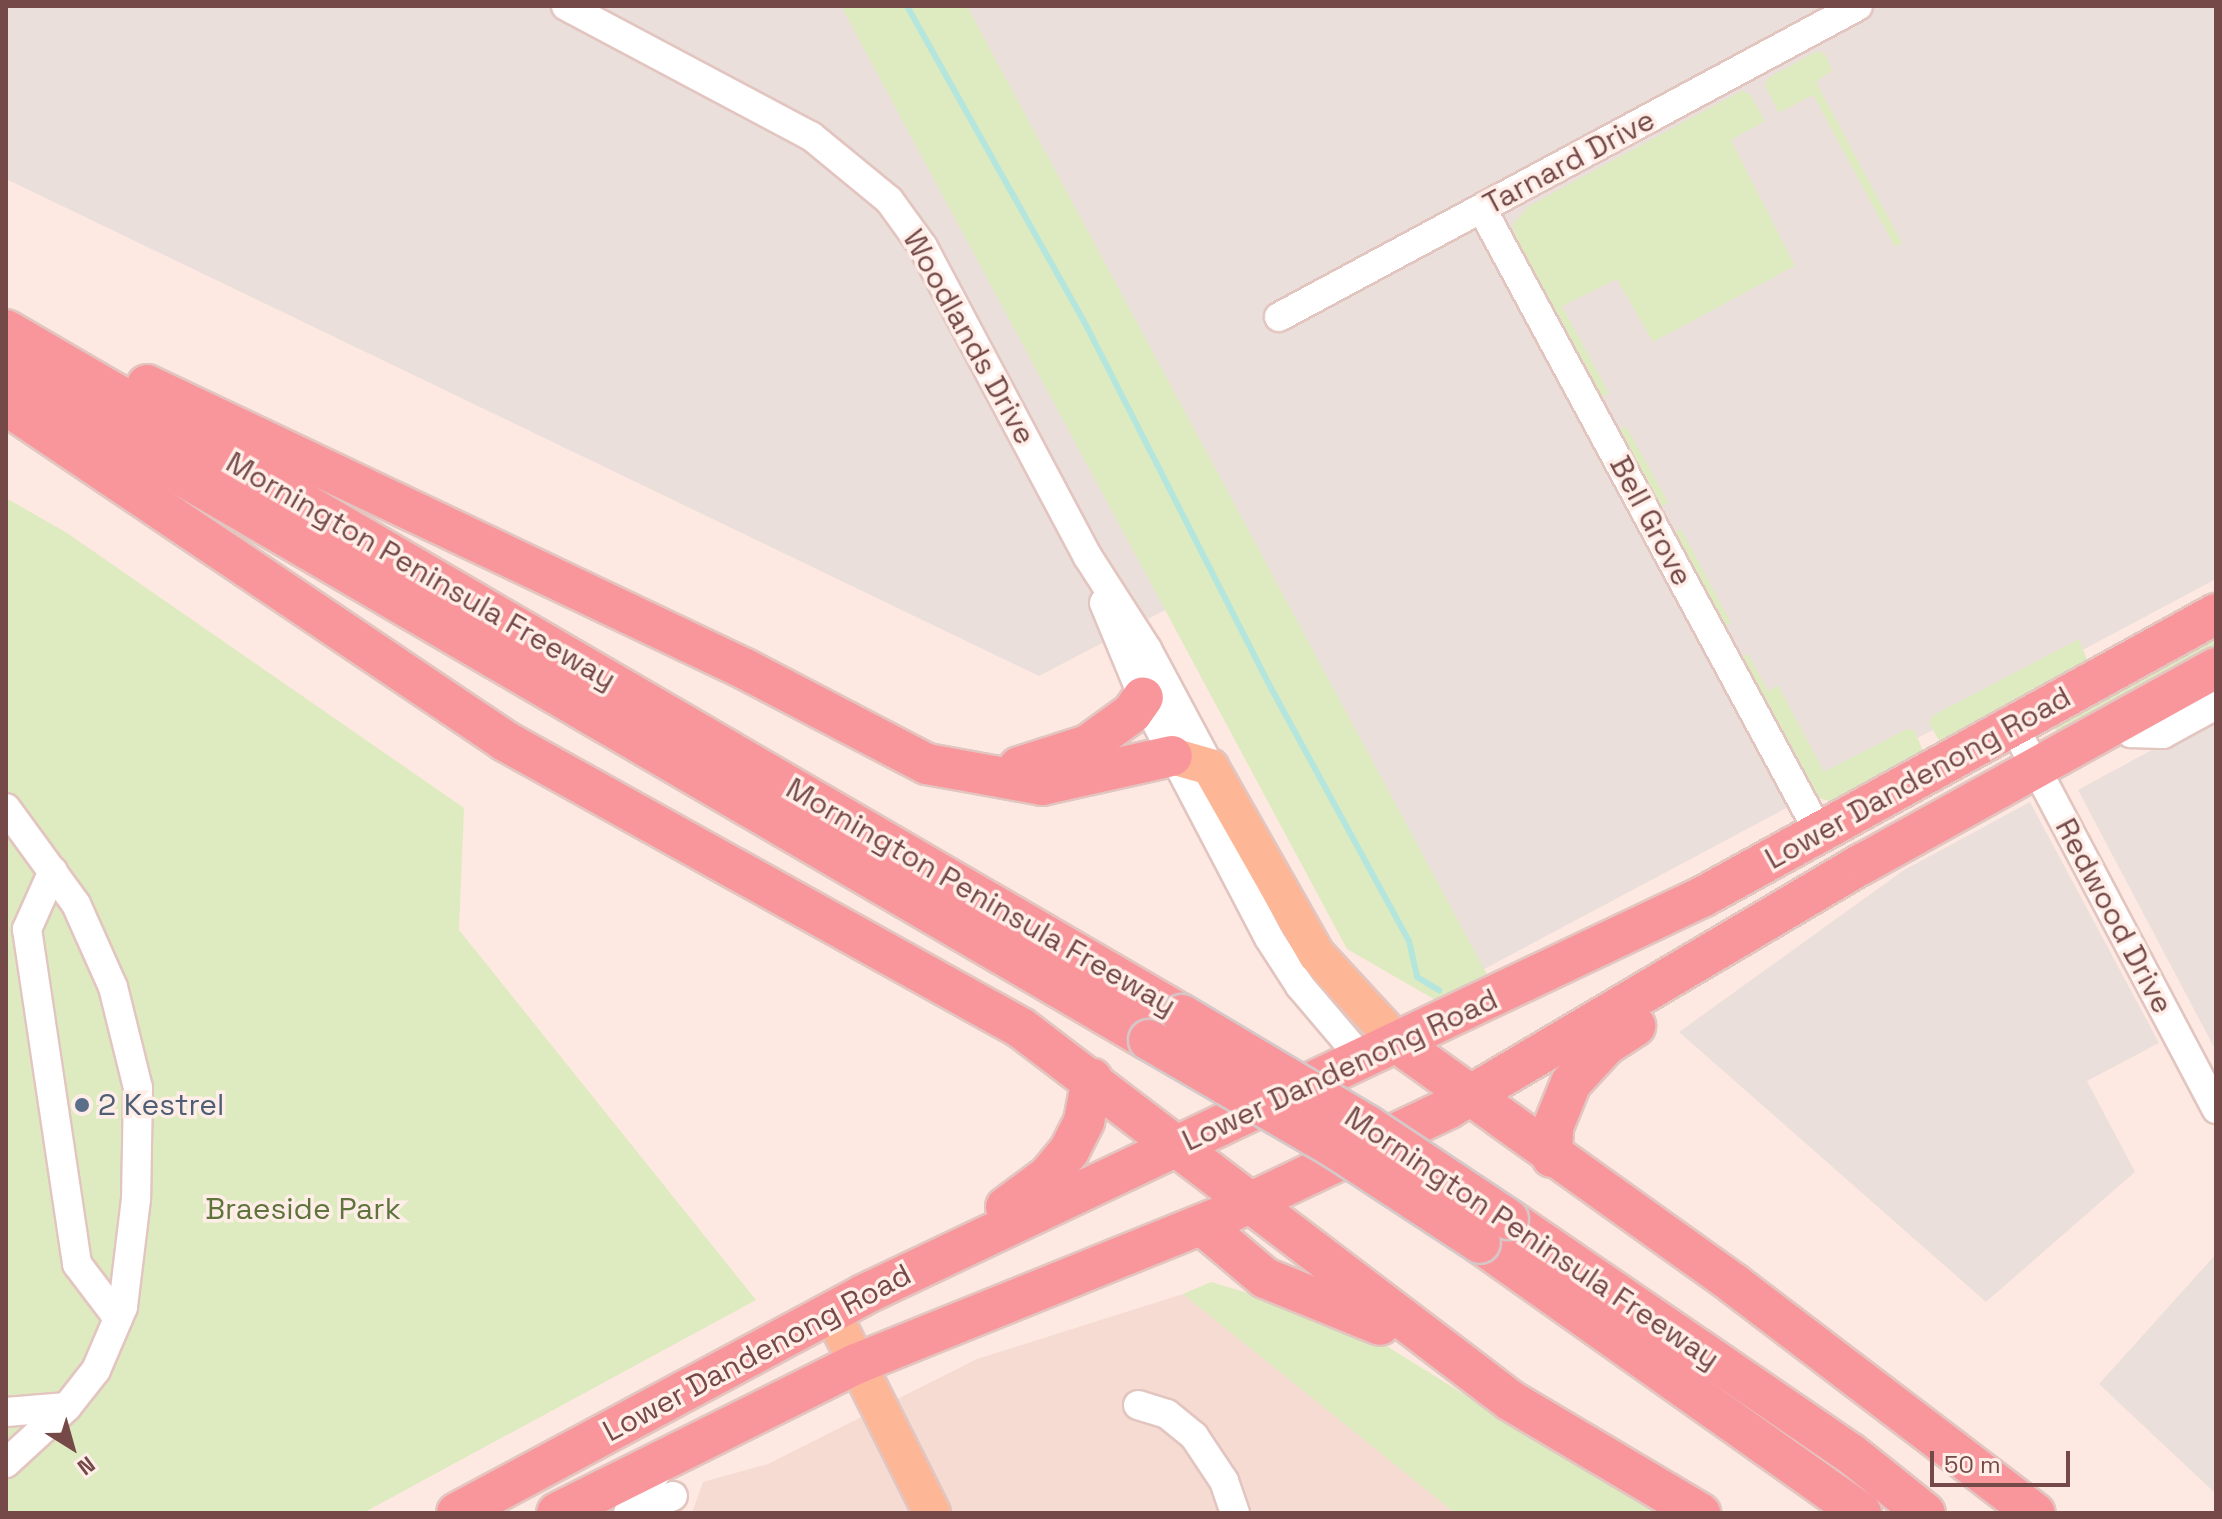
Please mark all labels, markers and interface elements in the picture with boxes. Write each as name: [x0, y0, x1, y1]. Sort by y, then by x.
street label: Tarnard Drive: [1477, 102, 1661, 222]
street label: Woodlands Drive: [895, 223, 1043, 451]
street label: Mornington Peninsula Freeway: [220, 444, 622, 698]
street label: Bell Grove: [1602, 450, 1700, 592]
street label: Lower Dandenong Road: [1759, 679, 2077, 877]
street label: Mornington Peninsula Freeway: [780, 770, 1182, 1024]
street label: Redwood Drive: [2047, 812, 2181, 1020]
street label: Lower Dandenong Road: [1177, 981, 1503, 1159]
place label: 2 Kestrel: [98, 1087, 224, 1123]
marker: 2 Kestrel: [73, 1096, 91, 1114]
street label: Mornington Peninsula Freeway: [1338, 1099, 1726, 1377]
park label: Braeside Park: [205, 1191, 401, 1227]
street label: Lower Dandenong Road: [597, 1256, 917, 1450]
north arrow: [32, 1407, 112, 1487]
scale bar: [1934, 1435, 2074, 1485]
text: 50 m: [1944, 1449, 2001, 1480]
text: N: [72, 1451, 101, 1482]

